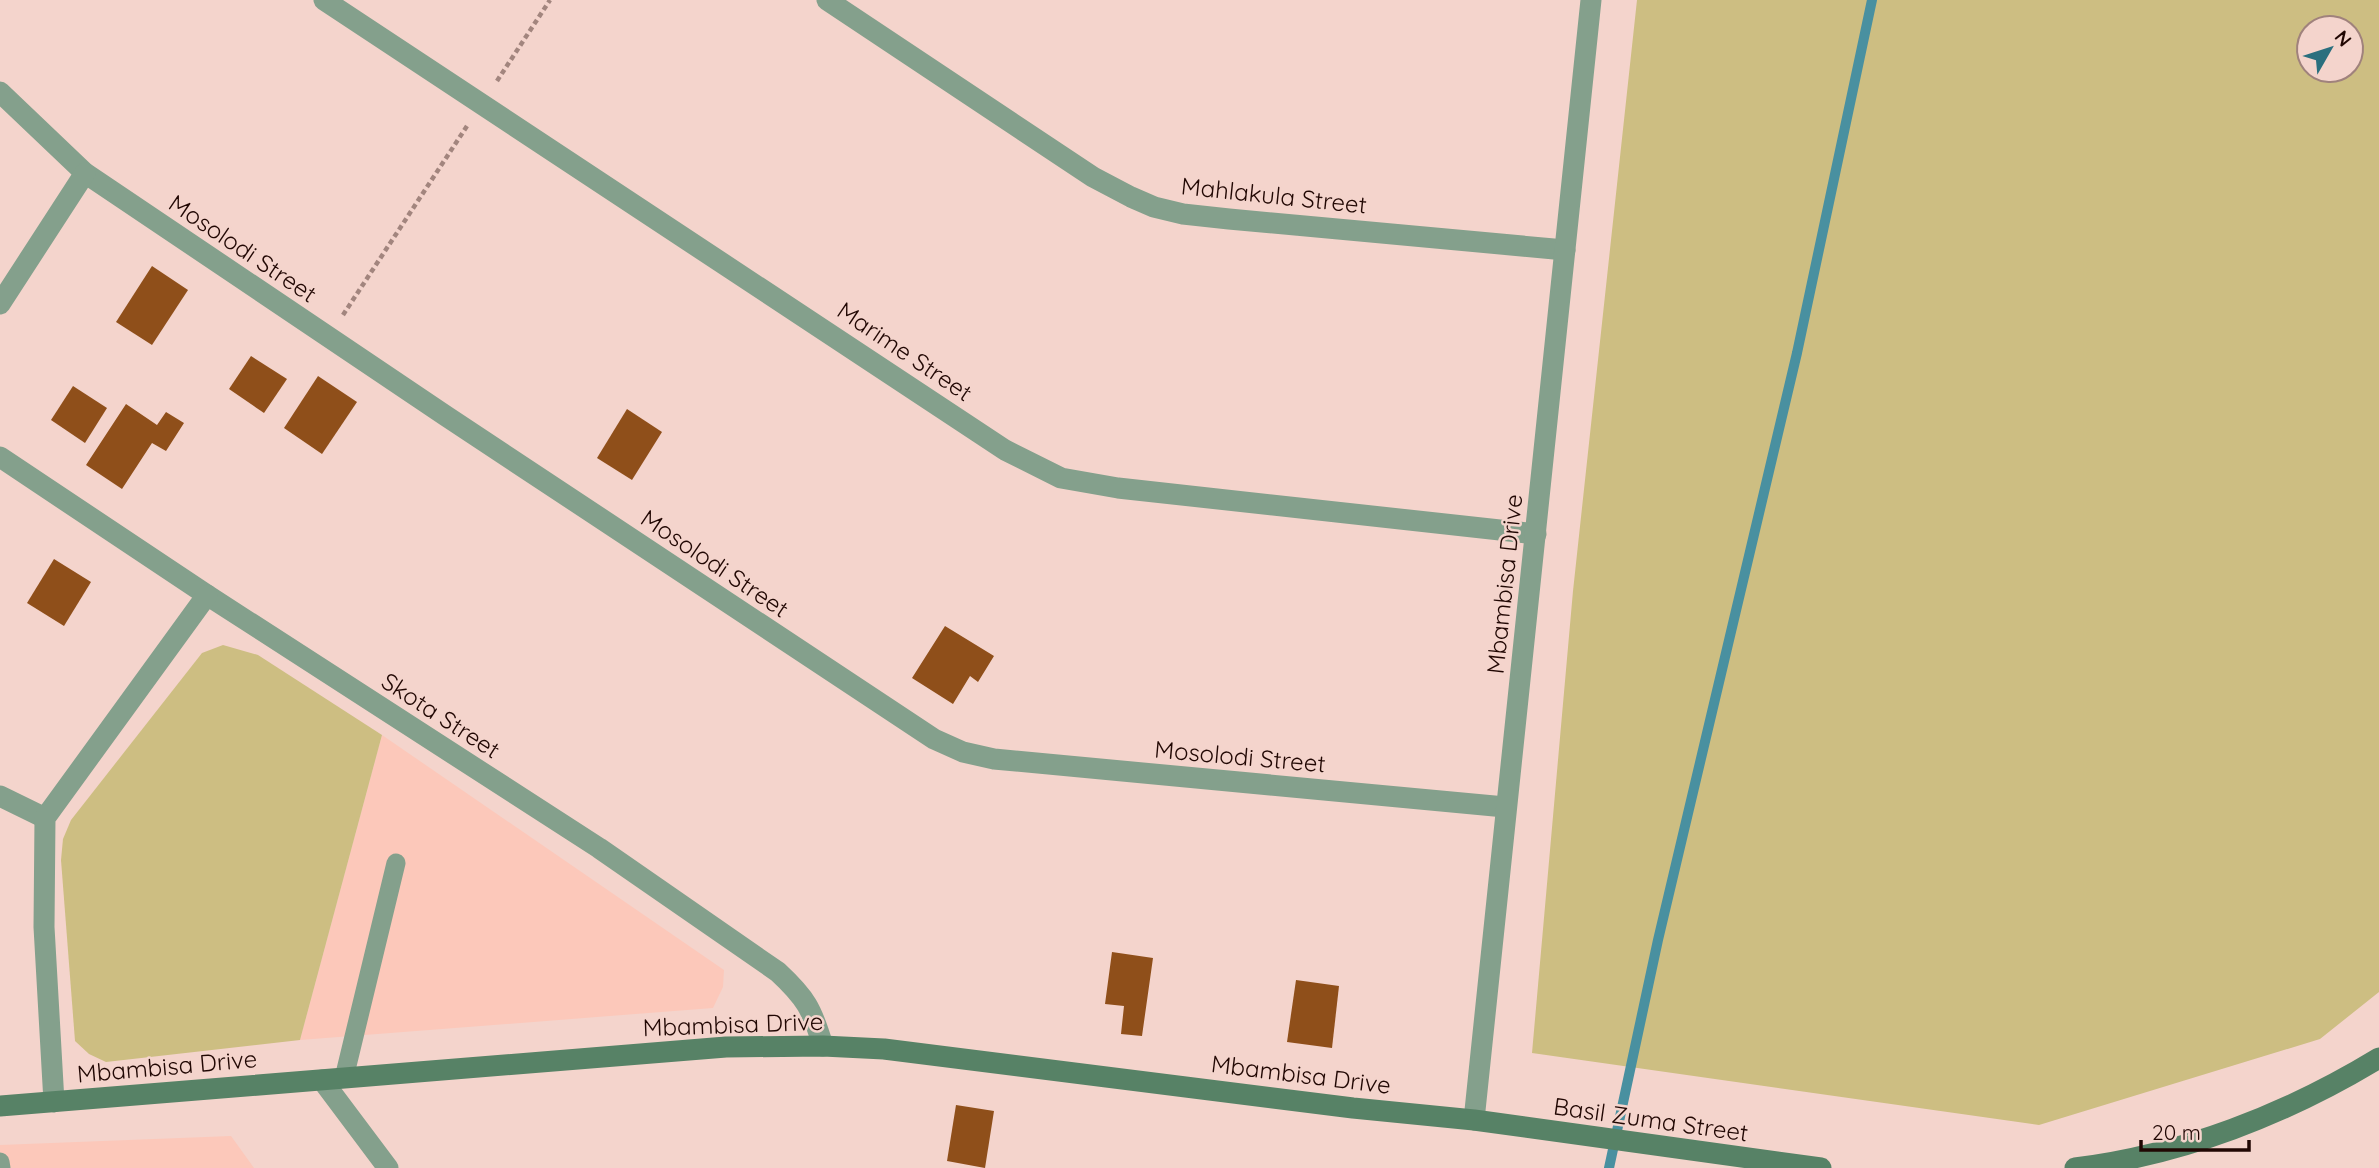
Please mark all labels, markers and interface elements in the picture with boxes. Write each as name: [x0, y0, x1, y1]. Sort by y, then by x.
north arrow: [2295, 14, 2365, 84]
text: N: [2329, 25, 2357, 51]
street label: Mahlakula Street: [1180, 170, 1368, 220]
street label: Mosolodi Street: [163, 188, 323, 308]
street label: Marime Street: [832, 295, 978, 407]
street label: Mbambisa Drive: [1480, 493, 1528, 675]
street label: Mosolodi Street: [635, 503, 795, 623]
street label: Skota Street: [376, 666, 506, 764]
street label: Mosolodi Street: [1153, 734, 1327, 778]
street label: Mbambisa Drive: [642, 1006, 824, 1042]
street label: Mbambisa Drive: [76, 1043, 258, 1089]
street label: Mbambisa Drive: [1209, 1048, 1393, 1100]
street label: Basil Zuma Street: [1552, 1090, 1750, 1148]
scale bar: [2141, 1108, 2250, 1152]
text: 20 m: [2152, 1119, 2201, 1145]

